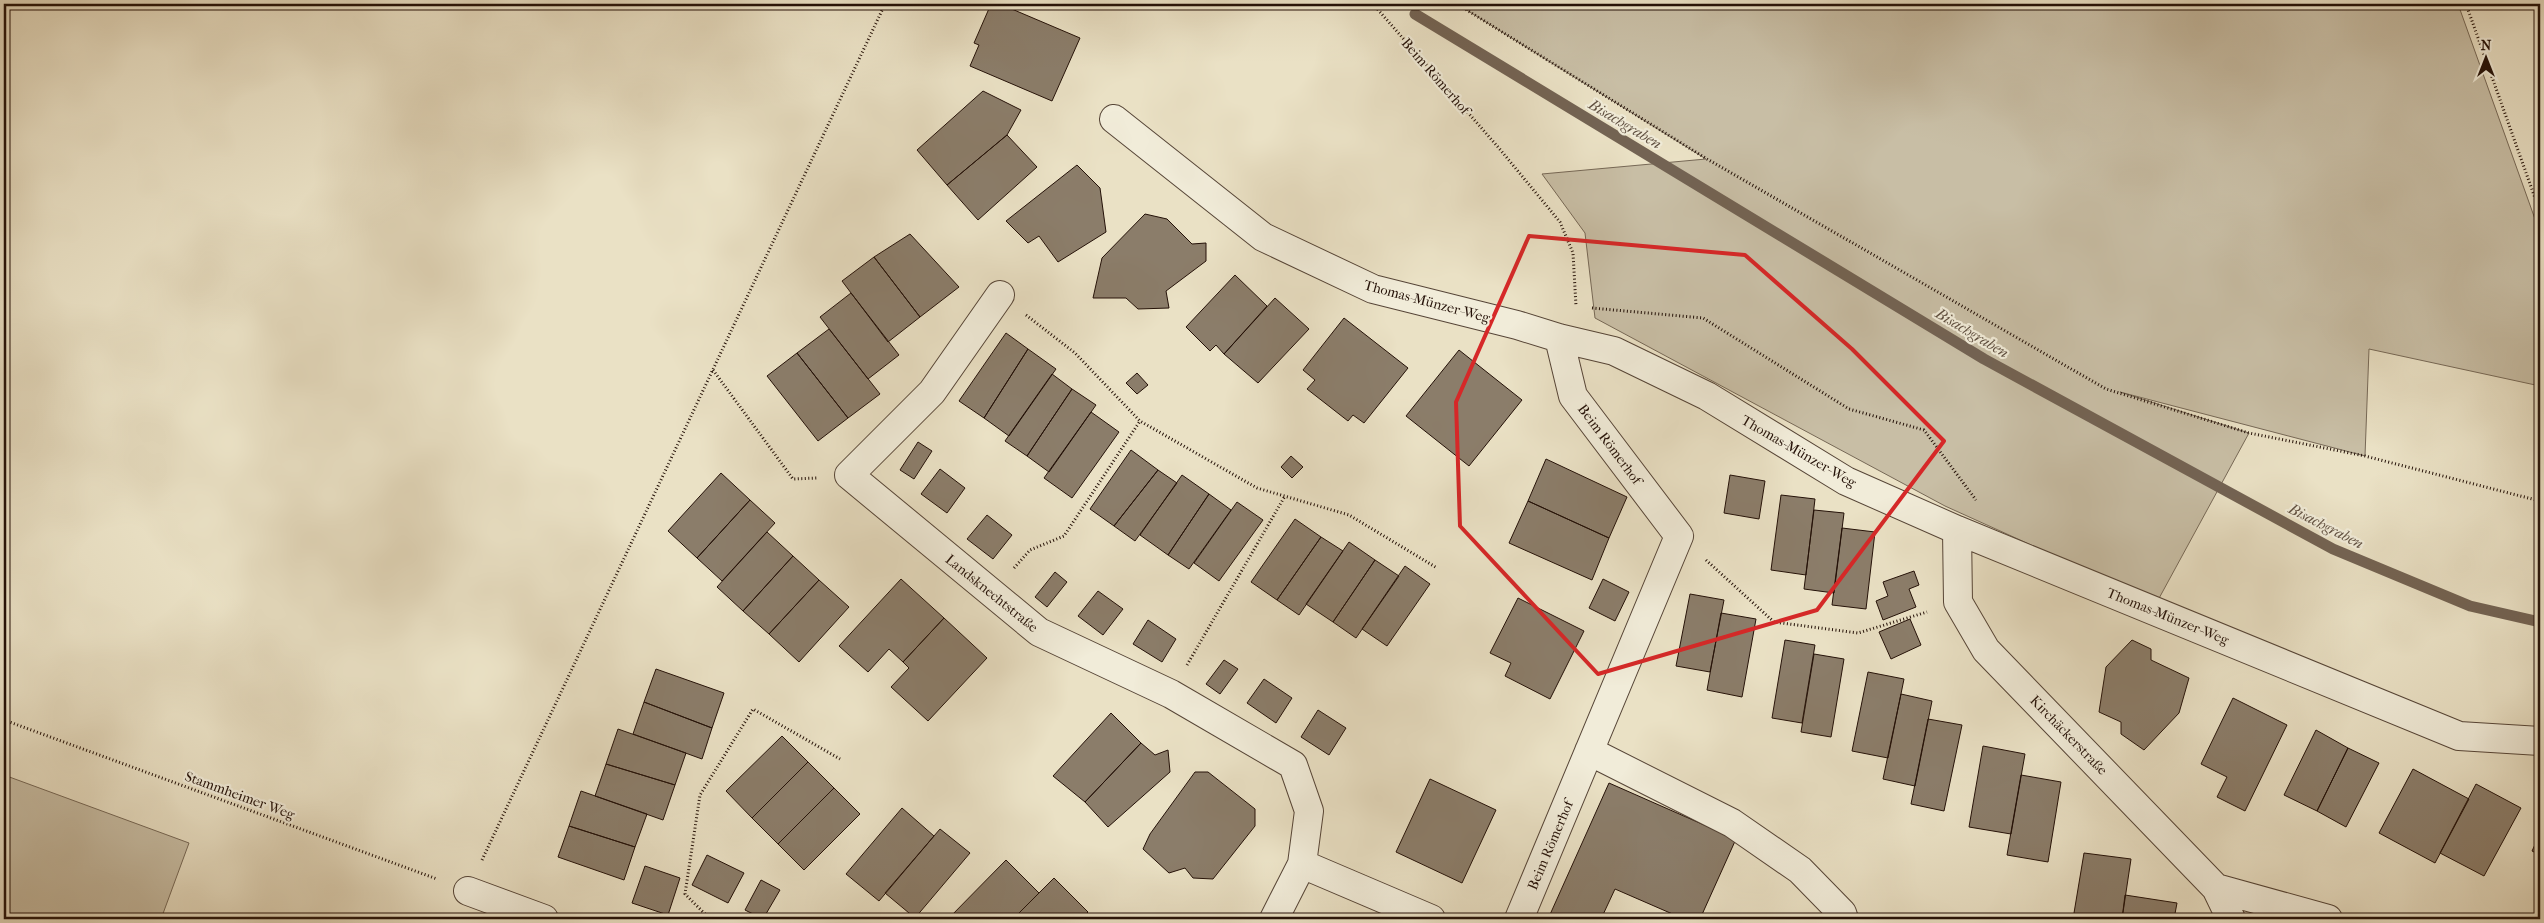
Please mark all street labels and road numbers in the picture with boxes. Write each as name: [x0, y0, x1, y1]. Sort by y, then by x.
street label: Beim Römerhof: [1398, 35, 1476, 121]
street label: Thomas-Münzer-Weg: [1362, 276, 1492, 327]
street label: Beim Römerhof: [1574, 401, 1647, 490]
street label: Thomas-Münzer-Weg: [1738, 412, 1860, 492]
street label: Landsknechtstraße: [942, 551, 1041, 636]
street label: Thomas-Münzer-Weg: [2104, 584, 2232, 649]
street label: Kirchäckerstraße: [2026, 692, 2111, 779]
street label: Stammheimer Weg: [183, 768, 297, 823]
street label: Beim Römerhof: [1524, 795, 1578, 893]

